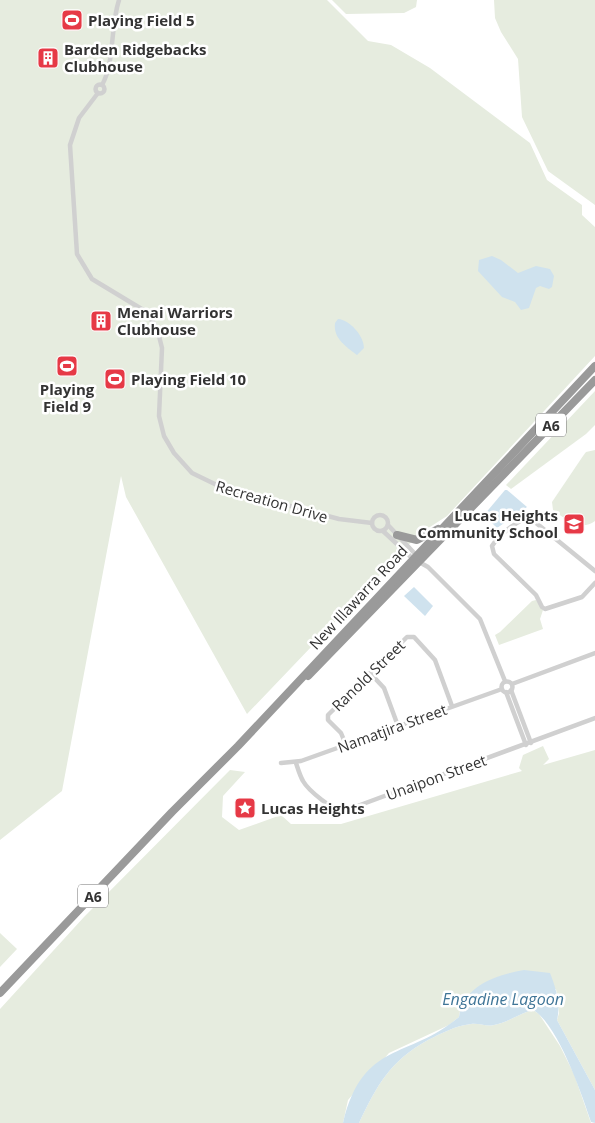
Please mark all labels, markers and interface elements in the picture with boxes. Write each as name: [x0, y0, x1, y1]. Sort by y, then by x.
sports icon: Playing Field 5: [60, 8, 84, 32]
place label: Playing Field 5: [88, 10, 195, 30]
place label: Barden Ridgebacks Clubhouse: [64, 39, 206, 76]
building icon: Barden Ridgebacks Clubhouse: [36, 46, 60, 70]
place label: Menai Warriors Clubhouse: [117, 302, 233, 339]
building icon: Menai Warriors Clubhouse: [89, 309, 113, 333]
sports icon: Playing Field 9: [55, 354, 79, 378]
sports icon: Playing Field 10: [103, 367, 127, 391]
place label: Playing Field 10: [131, 369, 247, 389]
place label: Playing Field 9: [40, 379, 95, 416]
road number: A6: [536, 414, 566, 436]
street label: Recreation Drive: [214, 475, 330, 527]
place label: Lucas Heights Community School: [417, 505, 558, 542]
school or university icon: Lucas Heights Community School: [562, 512, 586, 536]
street label: New Illawarra Road: [304, 541, 412, 653]
street label: Ranold Street: [327, 635, 409, 715]
street label: Namatjira Street: [335, 699, 449, 757]
street label: Unaipon Street: [383, 750, 489, 804]
place icon: Lucas Heights: [233, 796, 257, 820]
place label: Lucas Heights: [261, 798, 365, 818]
road number: A6: [78, 884, 108, 908]
water label: Engadine Lagoon: [442, 988, 564, 1010]

